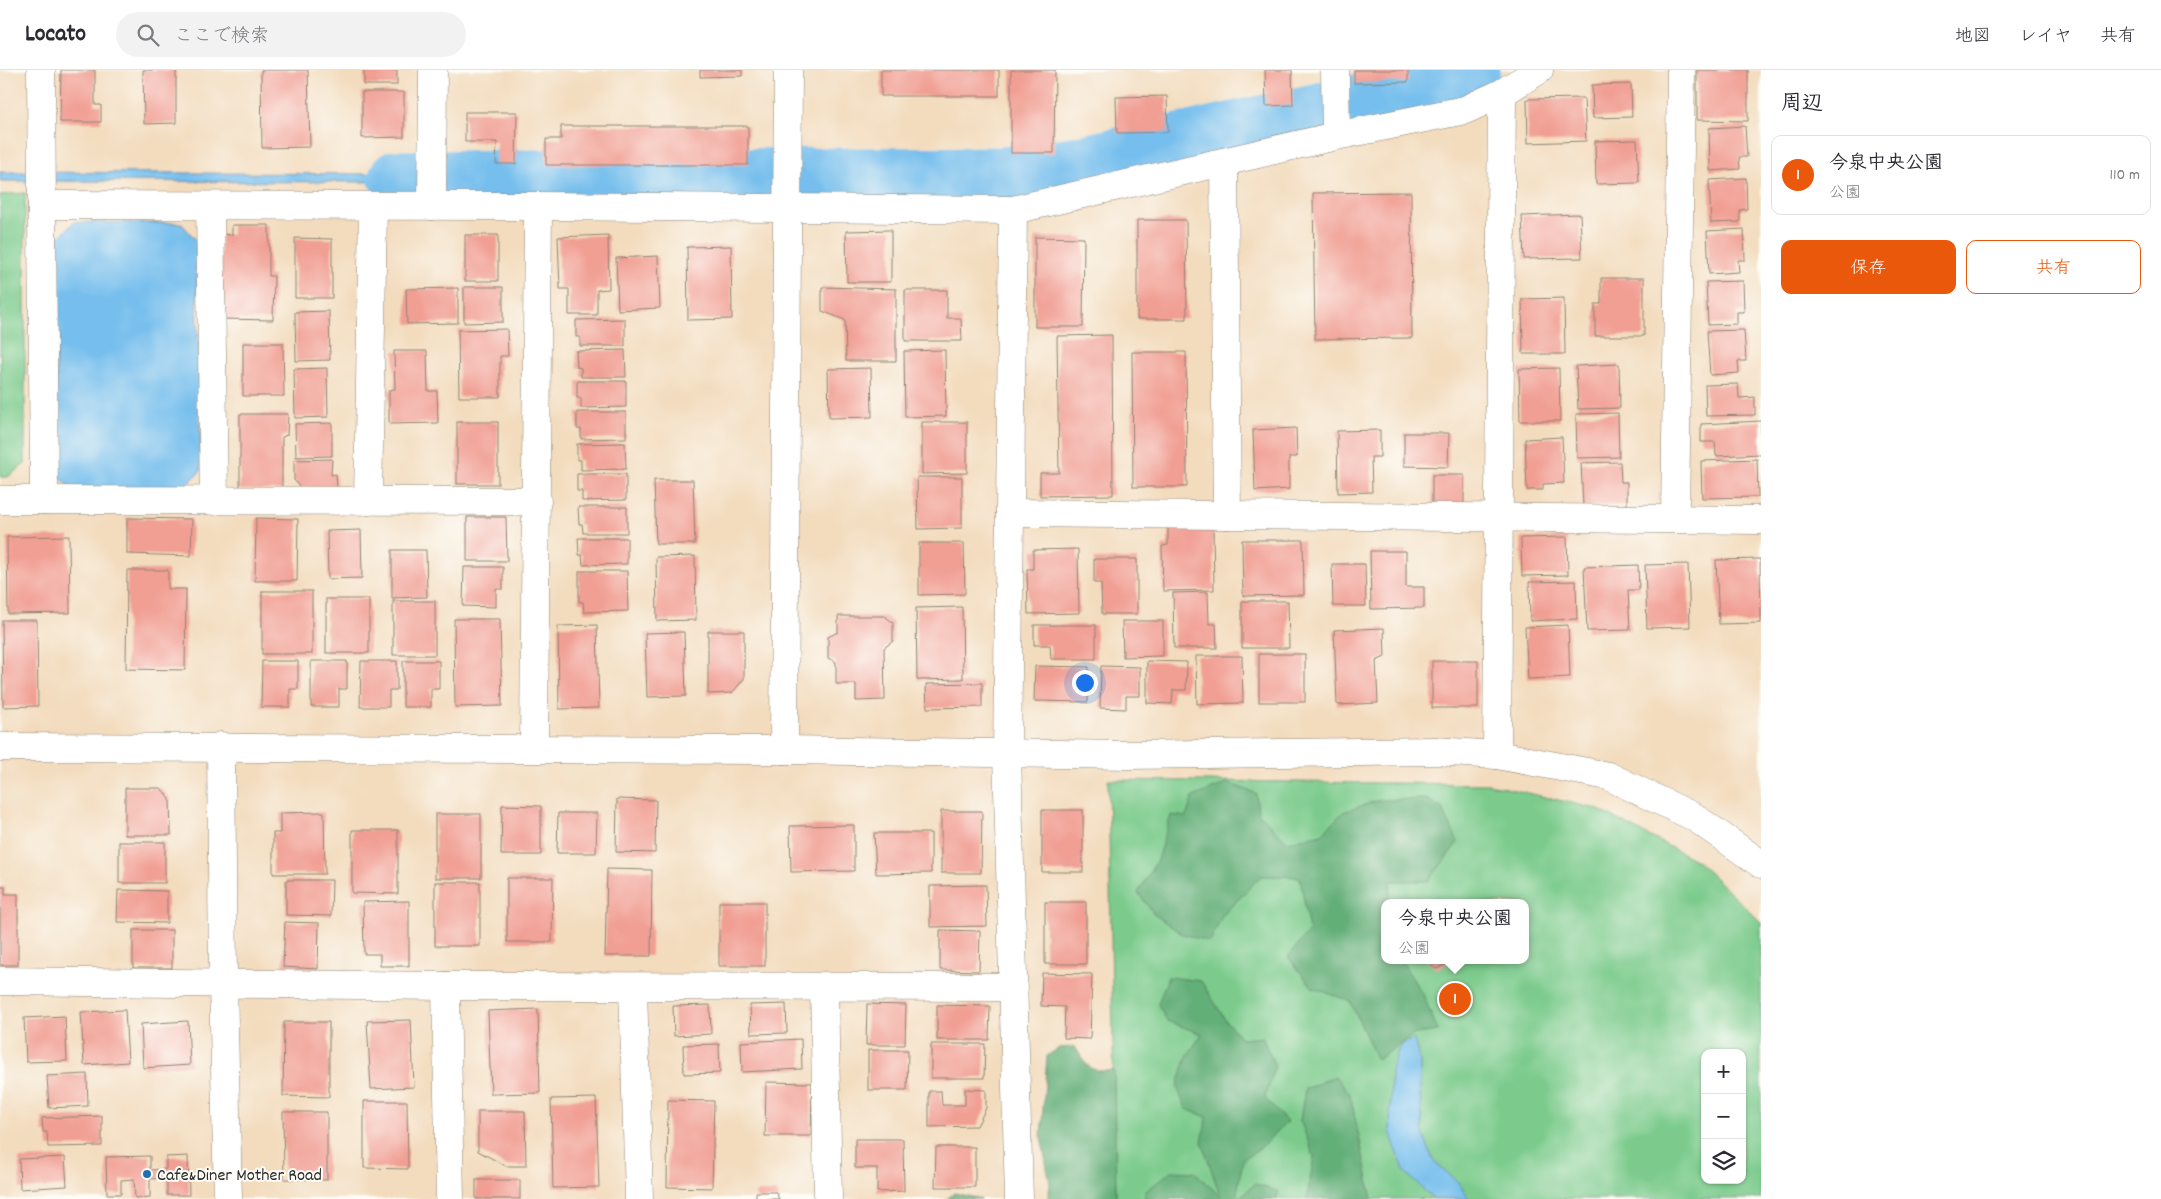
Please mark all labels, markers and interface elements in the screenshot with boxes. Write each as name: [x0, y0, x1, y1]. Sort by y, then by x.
search box: [116, 12, 466, 57]
text: Locato: [25, 18, 86, 52]
icon: search: [134, 21, 162, 49]
text: ここで検索: [174, 24, 269, 51]
text: 地図: [1955, 25, 1991, 50]
text: レイヤ: [2019, 25, 2072, 50]
text: 共有: [2100, 25, 2136, 50]
text: 周辺: [1781, 90, 1823, 120]
text: 今泉中央公園: [1829, 151, 1943, 178]
text: 1: [1796, 164, 1800, 187]
text: 110 m: [2110, 164, 2140, 187]
text: 公園: [1829, 182, 1861, 205]
button: 保存: [1781, 240, 1956, 294]
button: 共有: [1966, 240, 2141, 294]
your location: [1072, 670, 1098, 696]
popup: [1381, 899, 1529, 964]
text: 今泉中央公園: [1398, 907, 1512, 934]
text: 公園: [1398, 938, 1430, 961]
pin: 1: [1439, 980, 1471, 1018]
map controls: [1701, 1049, 1746, 1184]
button: +: [1701, 1049, 1746, 1094]
button: −: [1701, 1094, 1746, 1139]
button: layers: [1701, 1139, 1746, 1184]
place label: Cafe&Diner Mother Road: [157, 1164, 322, 1189]
marker: Cafe&Diner Mother Road: [141, 1168, 153, 1180]

